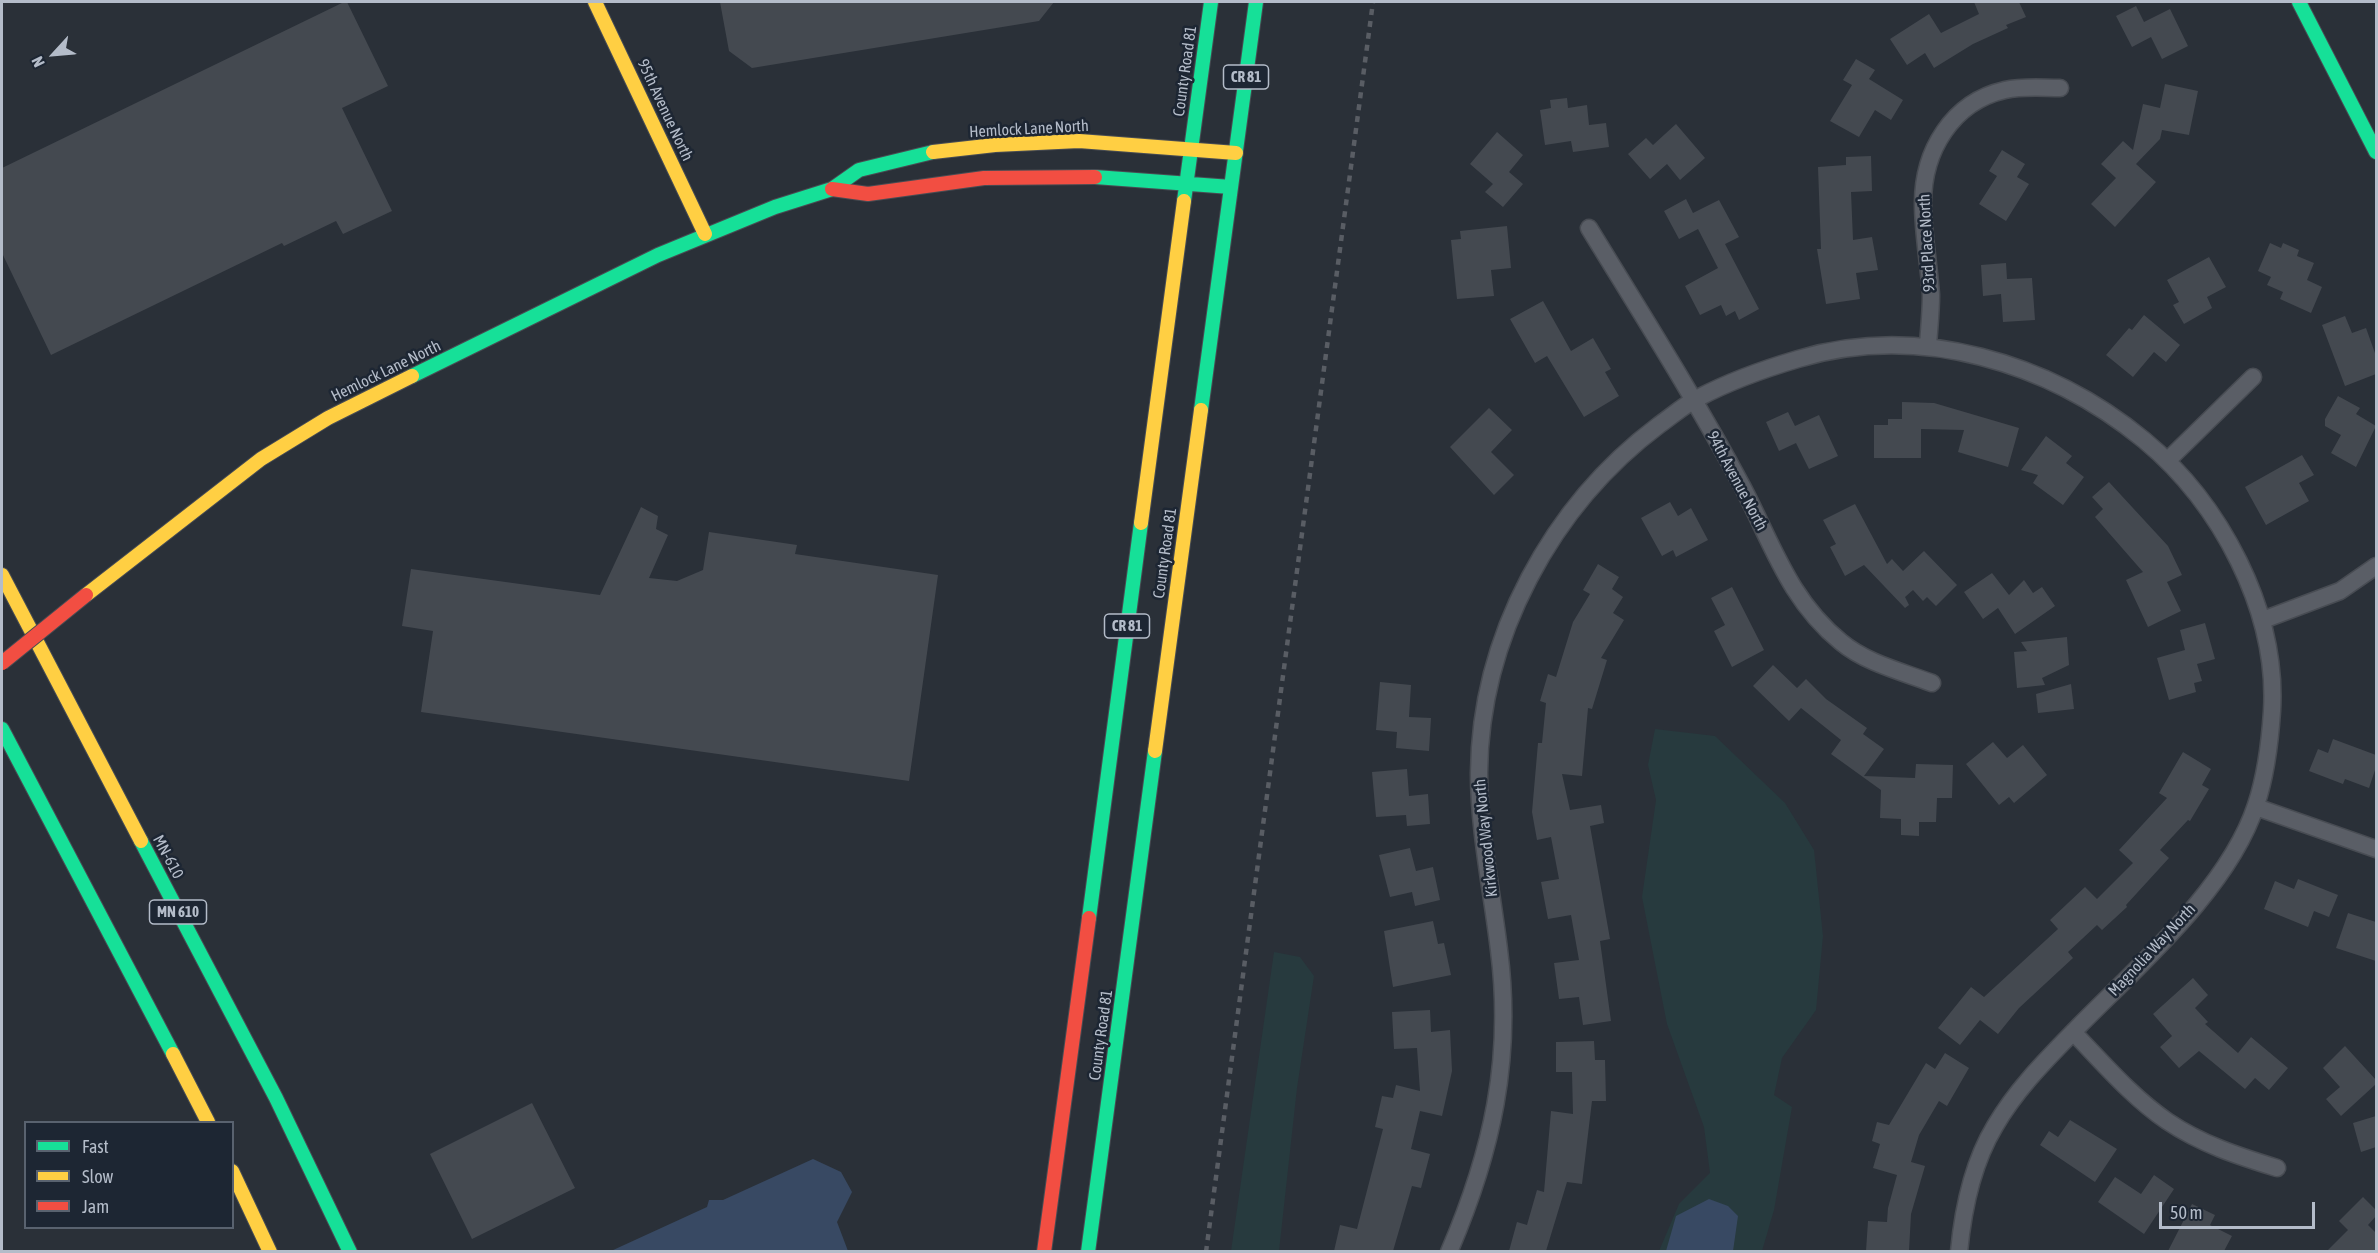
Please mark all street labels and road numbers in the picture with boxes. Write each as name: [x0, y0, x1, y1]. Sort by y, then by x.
street label: County Road 81: [1169, 24, 1201, 118]
street label: 95th Avenue North: [633, 56, 697, 164]
road number: CR 81: [1224, 65, 1268, 89]
street label: Hemlock Lane North: [969, 116, 1089, 142]
street label: 93rd Place North: [1915, 193, 1939, 293]
street label: Hemlock Lane North: [328, 336, 444, 406]
street label: 94th Avenue North: [1703, 428, 1771, 534]
street label: County Road 81: [1149, 506, 1181, 600]
road number: CR 81: [1104, 614, 1150, 638]
street label: Kirkwood Way North: [1470, 778, 1502, 898]
street label: MN-610: [149, 832, 187, 882]
road number: MN 610: [150, 900, 207, 924]
street label: Magnolia Way North: [2104, 900, 2200, 1000]
street label: County Road 81: [1085, 988, 1117, 1082]

